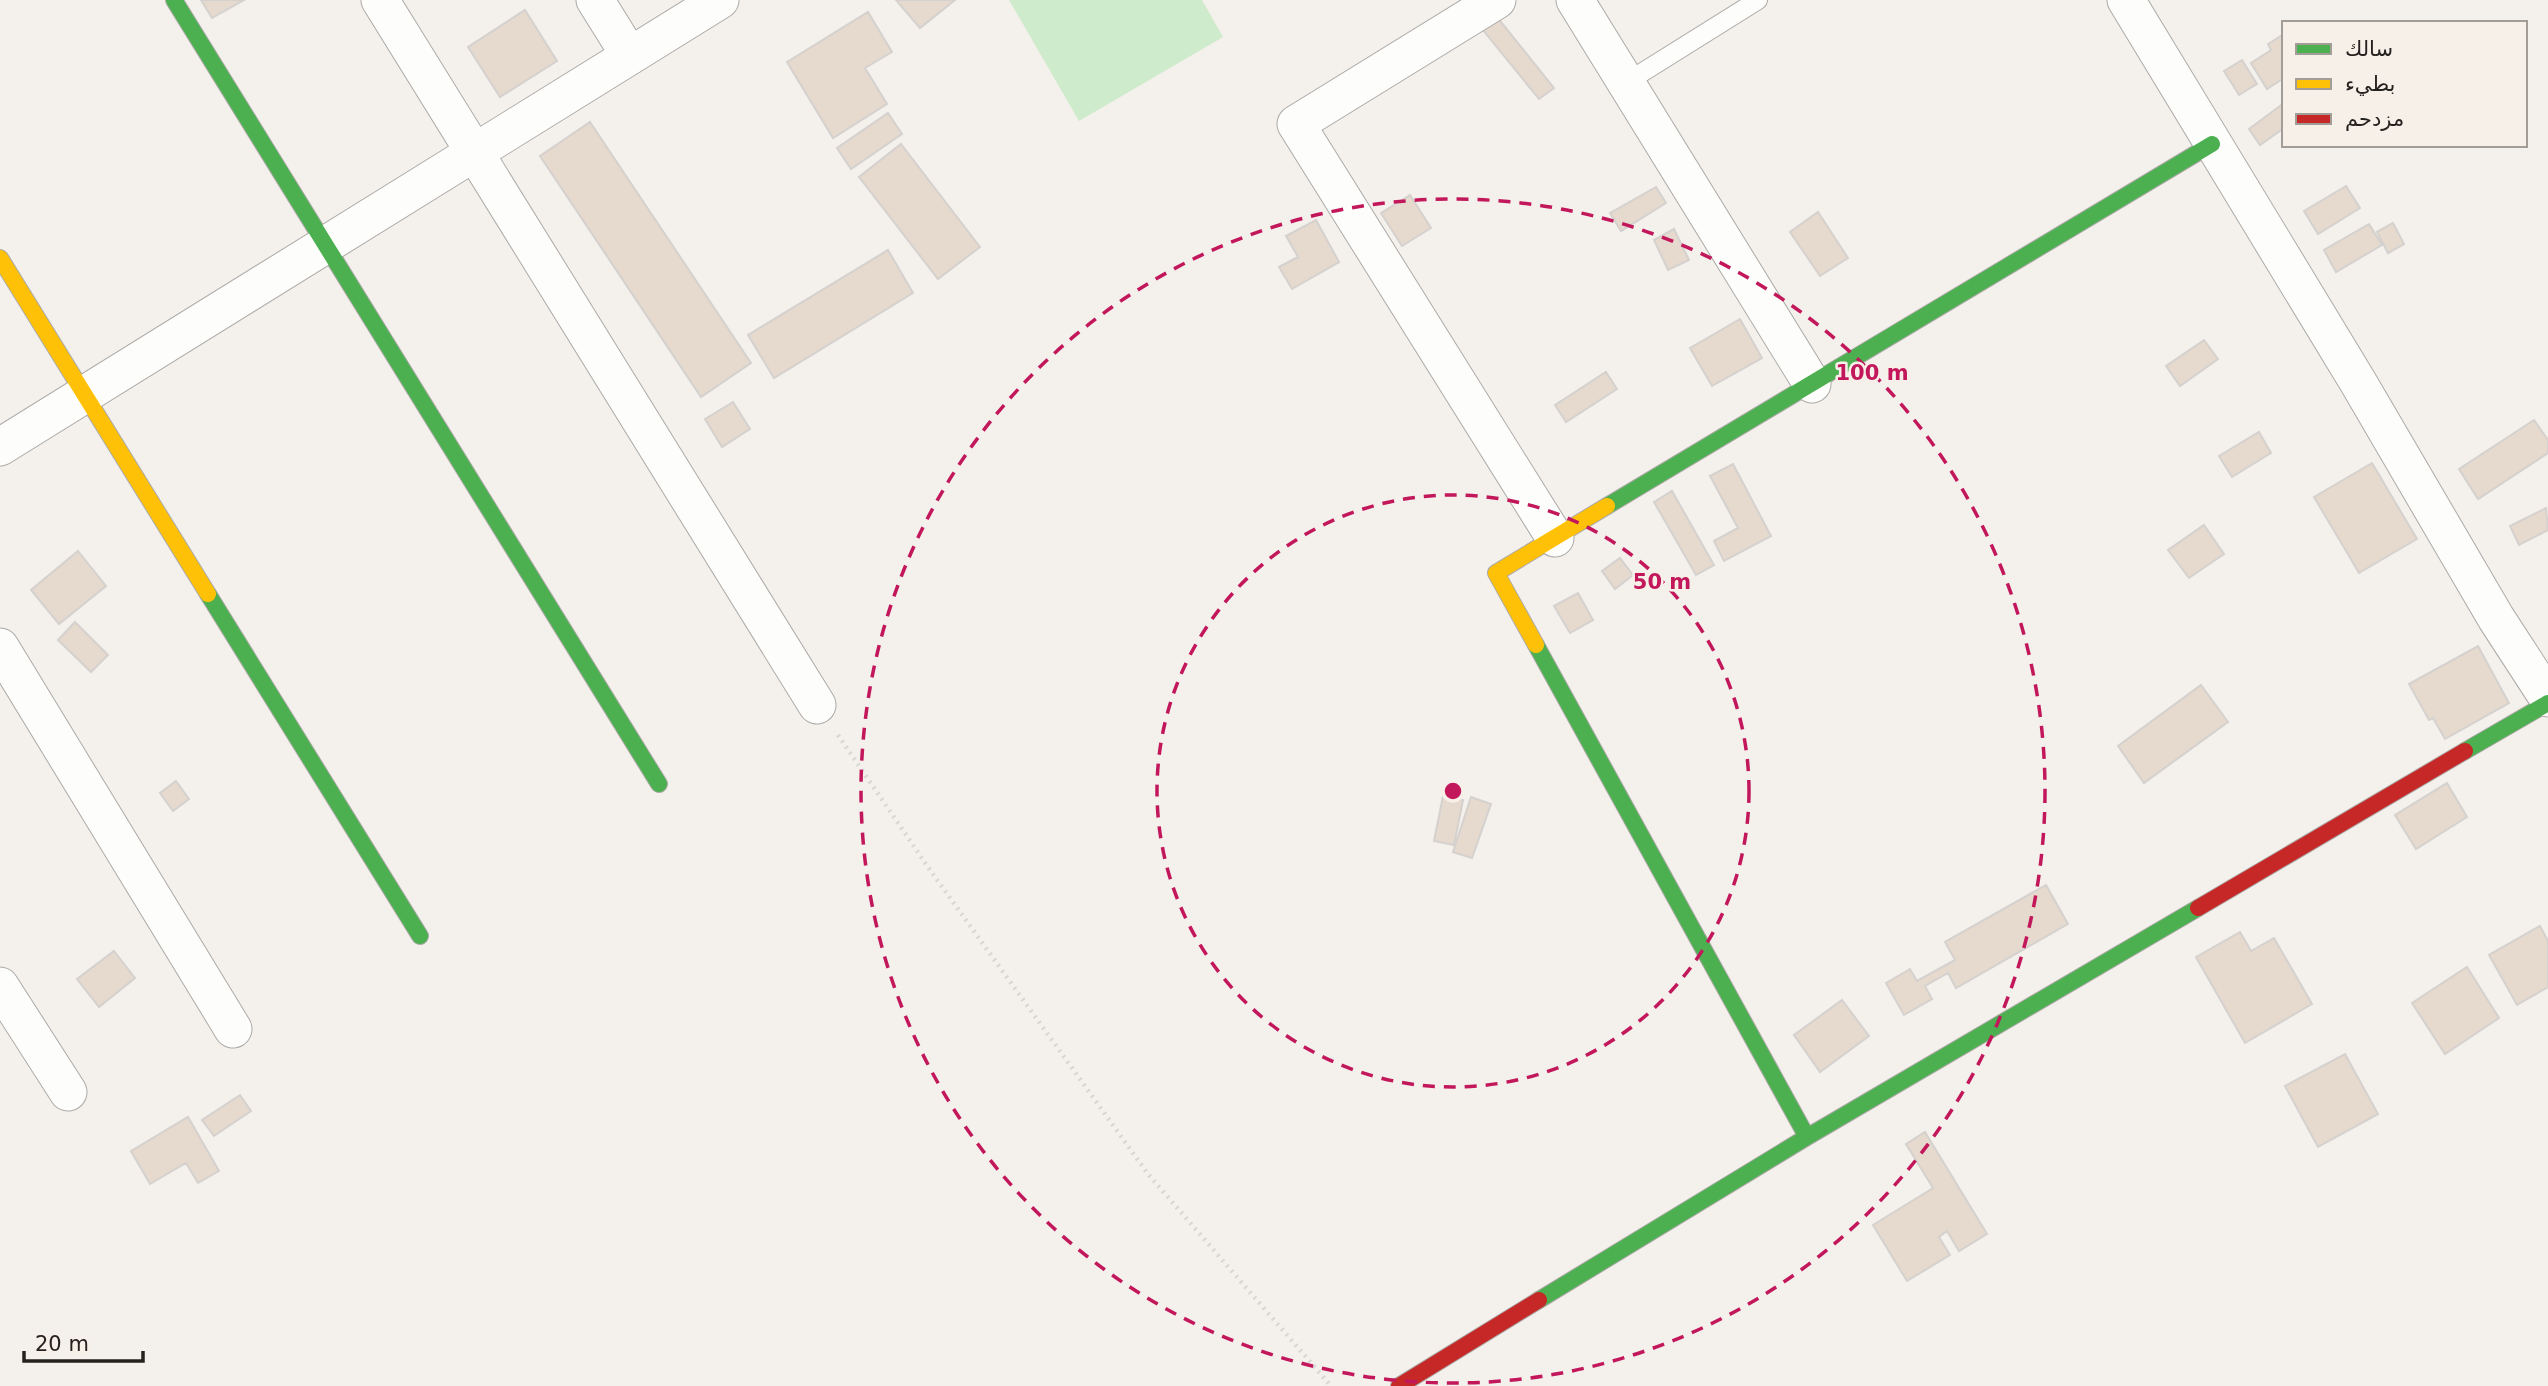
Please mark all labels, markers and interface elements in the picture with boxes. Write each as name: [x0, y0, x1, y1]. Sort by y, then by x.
legend: [2282, 21, 2527, 147]
text: سالك: [2345, 37, 2393, 61]
text: بطيء: [2345, 72, 2395, 96]
text: مزدحم: [2345, 107, 2404, 132]
text: 100 m: [1835, 361, 1909, 385]
text: 50 m: [1633, 570, 1691, 594]
centre of rings: [1441, 779, 1465, 803]
scale bar: [24, 1320, 144, 1364]
text: 20 m: [35, 1332, 89, 1356]

